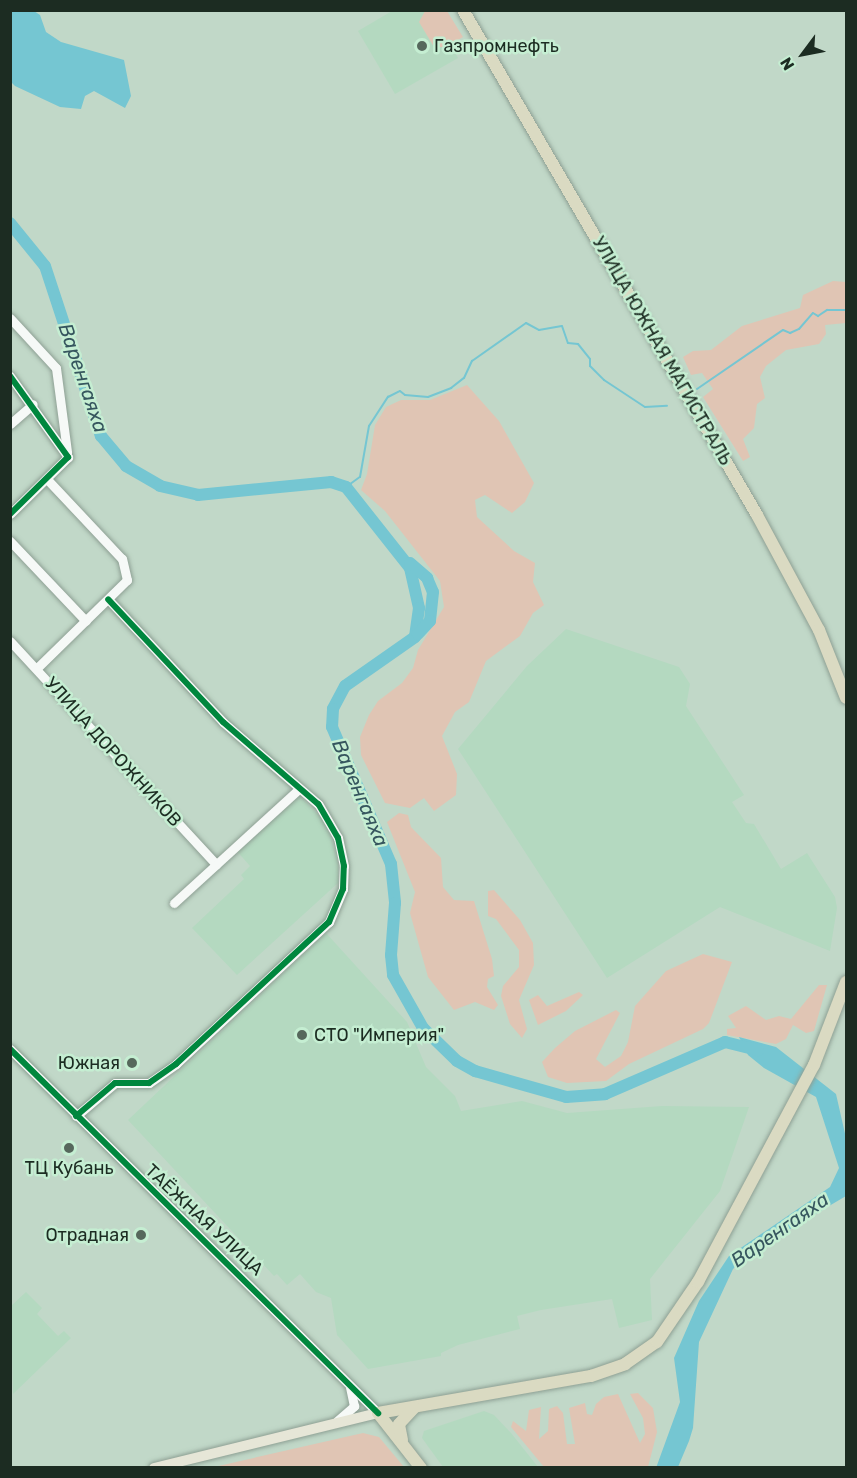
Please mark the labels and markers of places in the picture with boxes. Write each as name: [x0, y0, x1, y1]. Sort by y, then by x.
place label: Газпромнефть: [434, 35, 559, 57]
marker: Газпромнефть: [415, 39, 429, 53]
place label: СТО "Империя": [314, 1024, 444, 1046]
marker: СТО "Империя": [295, 1028, 309, 1042]
place label: Южная: [58, 1052, 120, 1074]
marker: Южная: [125, 1056, 139, 1070]
marker: ТЦ Кубань: [62, 1141, 76, 1155]
place label: ТЦ Кубань: [25, 1157, 113, 1179]
place label: Отрадная: [45, 1224, 129, 1246]
marker: Отрадная: [134, 1228, 148, 1242]

